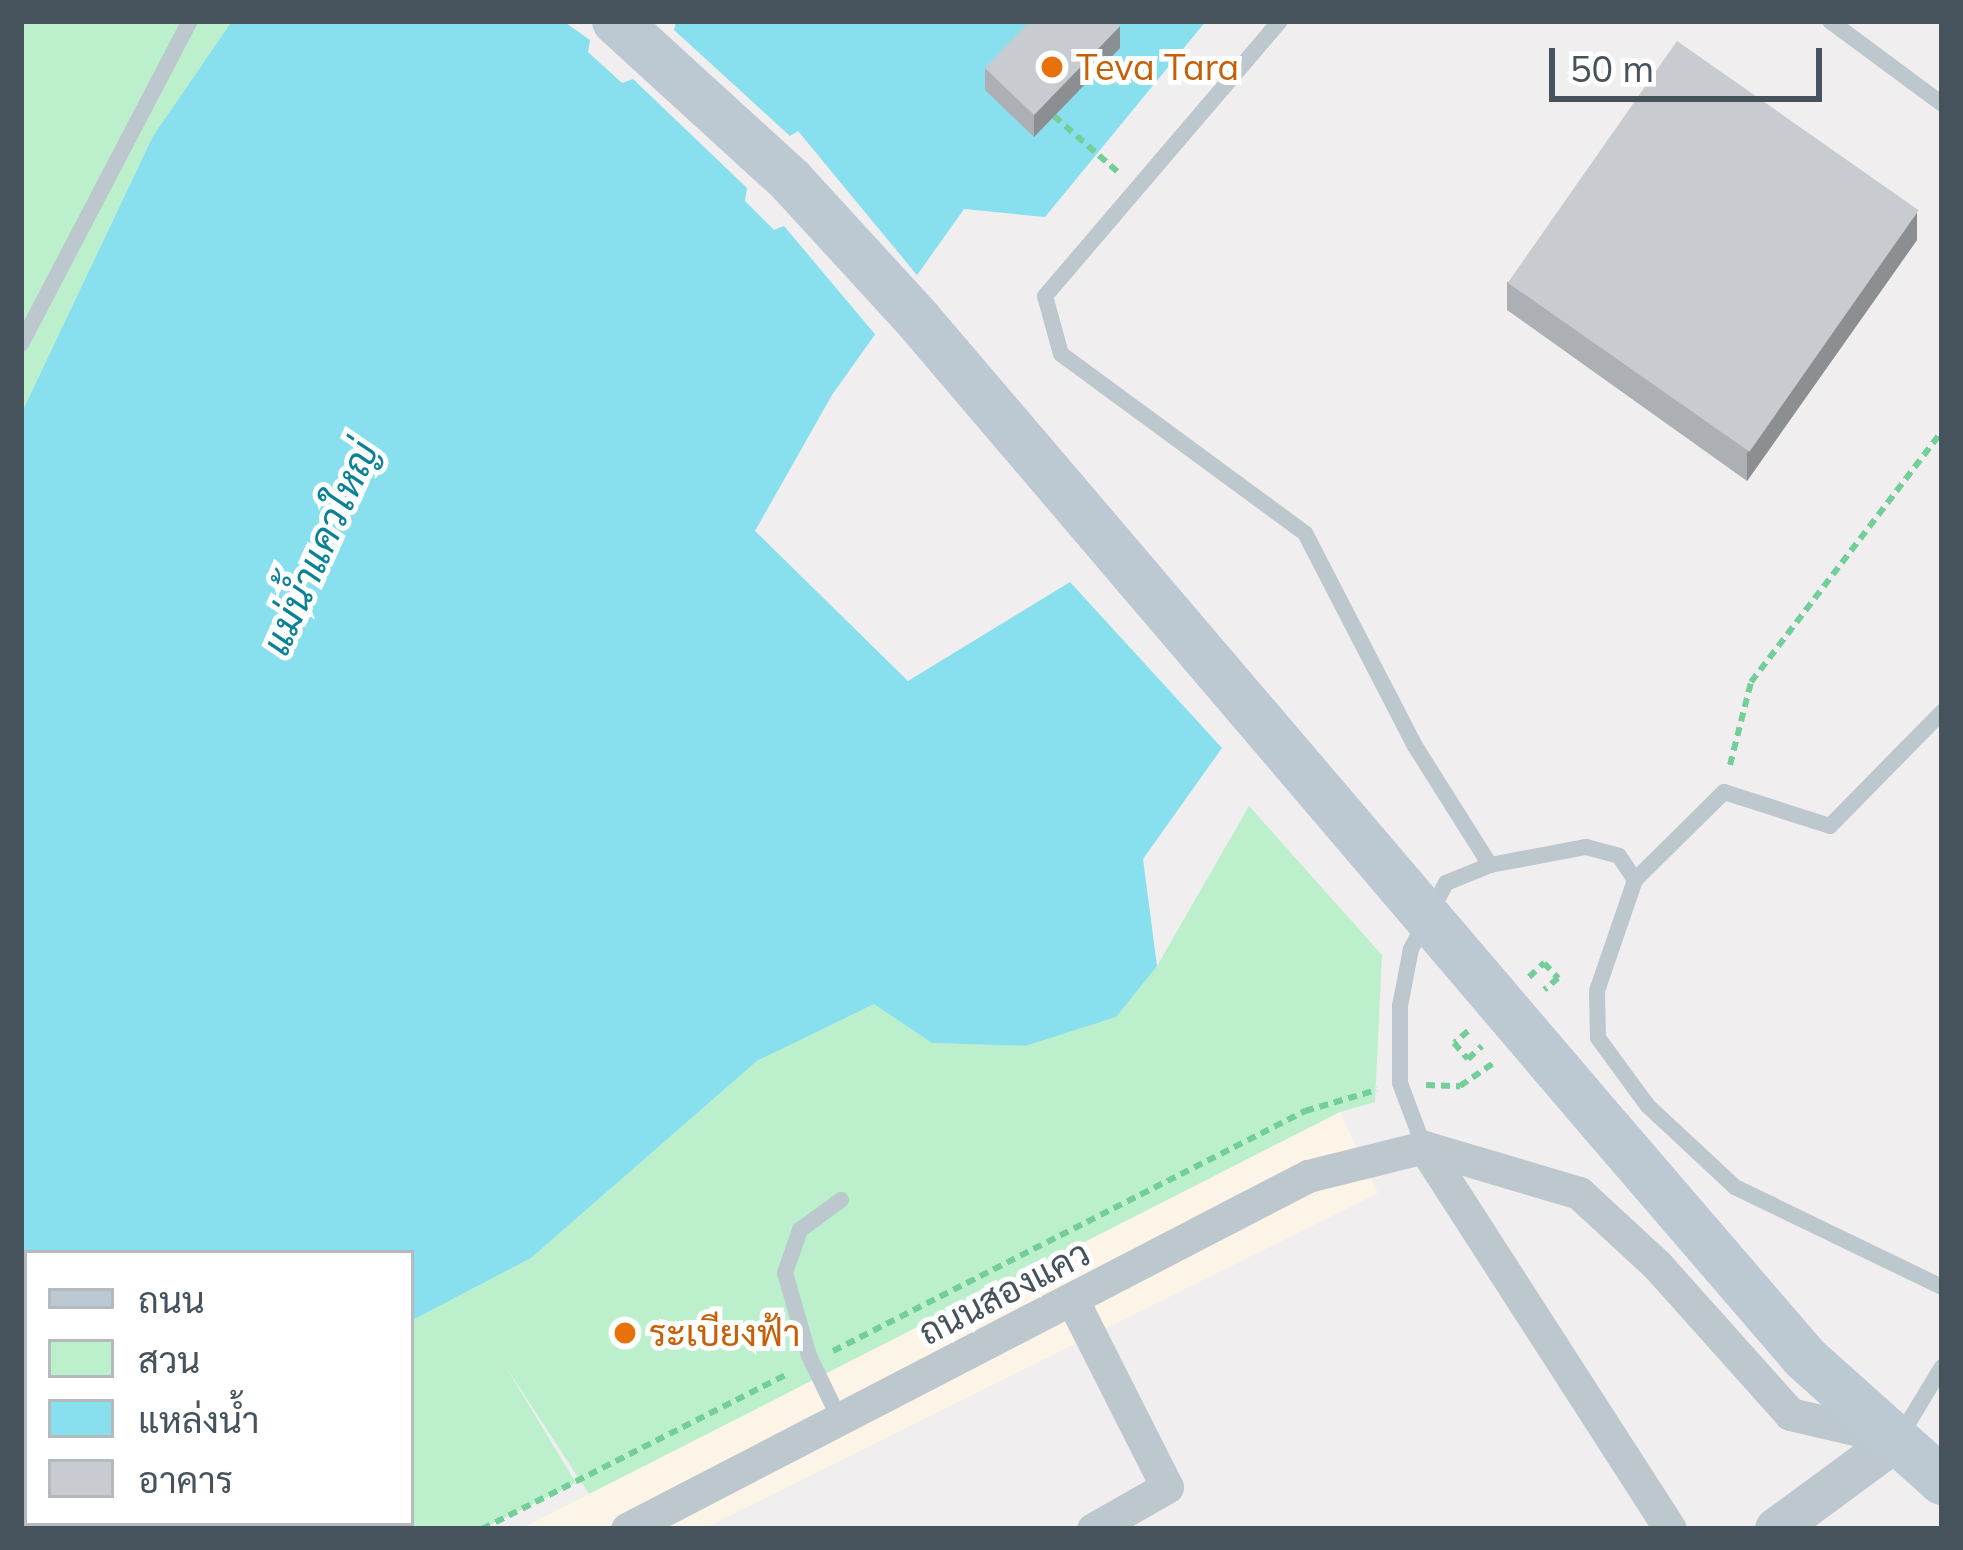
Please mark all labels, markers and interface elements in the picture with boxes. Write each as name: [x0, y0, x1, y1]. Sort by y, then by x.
scale bar: [1555, 24, 1828, 98]
place label: Teva Tara: [1076, 45, 1239, 89]
text: 50 m: [1570, 46, 1654, 91]
marker: Teva Tara: [1039, 54, 1065, 80]
water label: แม่น้ำแควใหญ่: [252, 434, 388, 662]
street label: ถนนสองแคว: [911, 1231, 1097, 1353]
legend: [24, 1250, 414, 1526]
text: ถนน: [138, 1277, 205, 1322]
place label: ระเบียงฟ้า: [649, 1311, 800, 1355]
marker: ระเบียงฟ้า: [612, 1320, 638, 1346]
text: สวน: [138, 1337, 200, 1382]
text: แหล่งน้ำ: [138, 1397, 259, 1442]
text: อาคาร: [138, 1457, 233, 1502]

